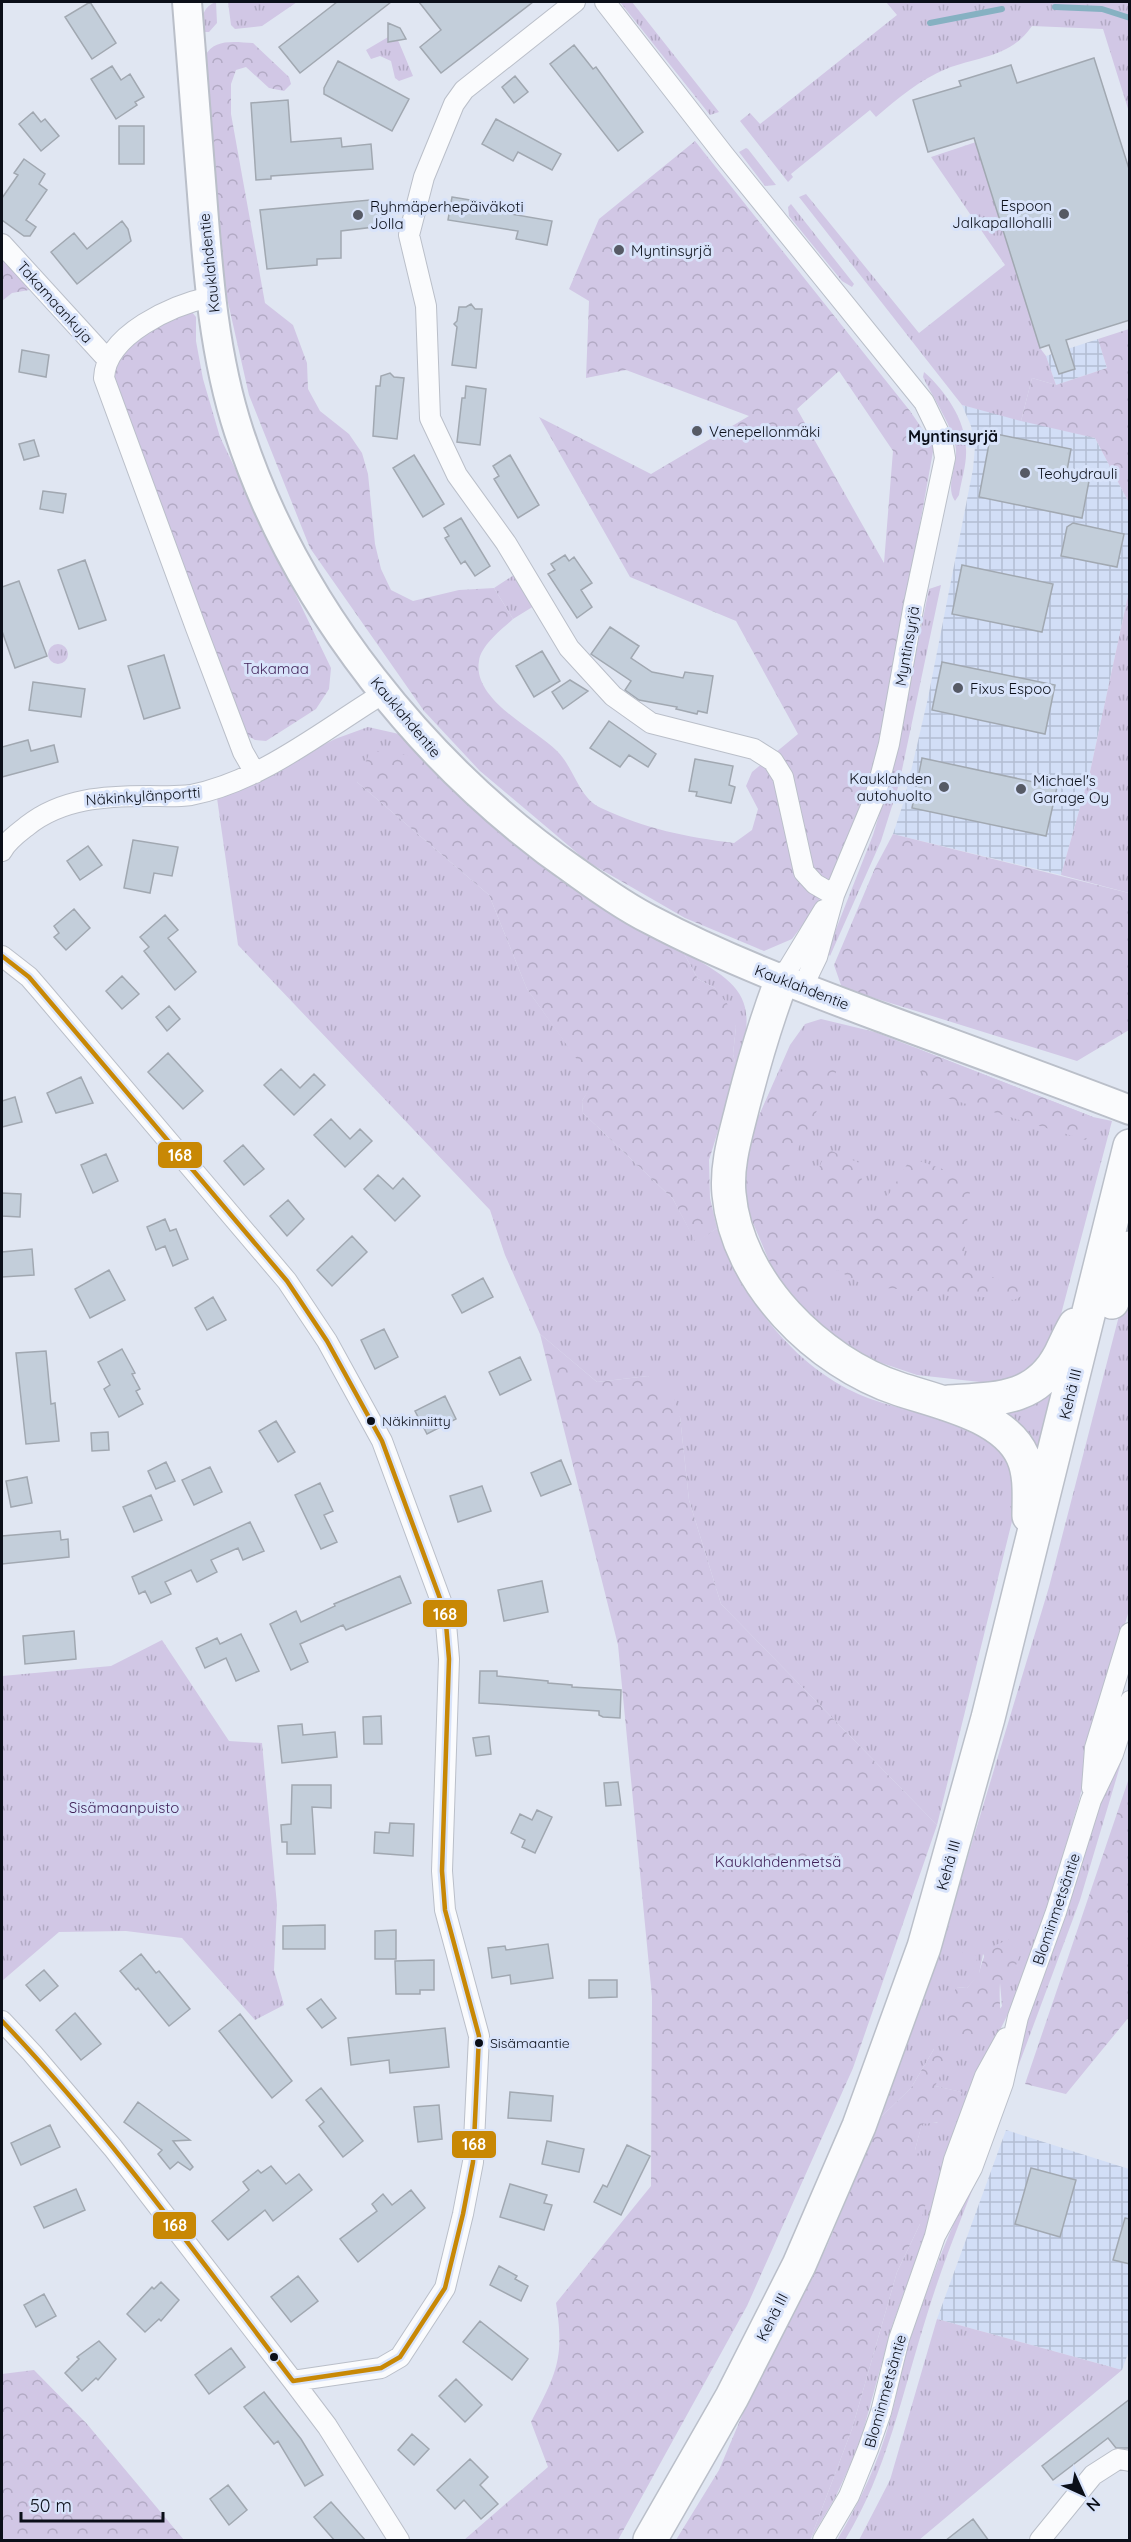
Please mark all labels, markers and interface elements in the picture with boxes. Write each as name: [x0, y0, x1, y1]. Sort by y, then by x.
place label: Espoon Jalkapallohalli: [952, 196, 1052, 232]
place label: Ryhmäperhepäiväkoti Jolla: [370, 197, 524, 233]
marker: Espoon Jalkapallohalli: [1057, 207, 1071, 221]
marker: Ryhmäperhepäiväkoti Jolla: [351, 208, 365, 222]
street label: Kauklahdentie: [194, 212, 224, 314]
place label: Myntinsyrjä: [631, 241, 712, 260]
marker: Myntinsyrjä: [612, 243, 626, 257]
street label: Takamaankuja: [13, 257, 97, 347]
place label: Venepellonmäki: [709, 422, 820, 441]
marker: Venepellonmäki: [690, 424, 704, 438]
district label: Myntinsyrjä: [908, 426, 998, 446]
place label: Teohydrauli: [1037, 464, 1118, 483]
marker: Teohydrauli: [1018, 466, 1032, 480]
street label: Myntinsyrjä: [891, 605, 923, 687]
park label: Takamaa: [243, 659, 309, 678]
street label: Kauklahdentie: [367, 673, 445, 761]
place label: Fixus Espoo: [970, 679, 1051, 698]
marker: Fixus Espoo: [951, 681, 965, 695]
place label: Kauklahden autohuolto: [849, 769, 932, 805]
place label: Michael's Garage Oy: [1033, 771, 1109, 807]
marker: Kauklahden autohuolto: [937, 780, 951, 794]
marker: Michael's Garage Oy: [1014, 782, 1028, 796]
street label: Näkinkylänportti: [85, 783, 201, 809]
street label: Kauklahdentie: [752, 960, 852, 1014]
line badge: 168: [157, 1141, 203, 1169]
text: 168: [168, 1145, 192, 1165]
street label: Kehä III: [1055, 1367, 1085, 1421]
place label: Näkinniitty: [382, 1412, 451, 1430]
marker: Näkinniitty: [365, 1415, 377, 1427]
line badge: 168: [422, 1599, 468, 1628]
text: 168: [433, 1604, 457, 1624]
park label: Sisämaanpuisto: [69, 1798, 179, 1817]
street label: Kehä III: [932, 1838, 964, 1892]
street label: Blominmetsäntie: [1028, 1851, 1084, 1967]
park label: Kauklahdenmetsä: [715, 1852, 841, 1871]
place label: Sisämaantie: [490, 2034, 570, 2052]
marker: Sisämaantie: [473, 2037, 485, 2049]
line badge: 168: [451, 2130, 497, 2159]
text: 168: [462, 2134, 486, 2154]
line badge: 168: [152, 2211, 197, 2240]
text: 168: [163, 2215, 187, 2235]
street label: Kehä III: [752, 2290, 792, 2344]
street label: Blominmetsäntie: [860, 2332, 910, 2450]
unlabelled marker: [268, 2351, 280, 2363]
north arrow: [1053, 2464, 1113, 2524]
scale bar: [21, 2485, 164, 2523]
text: N: [1082, 2493, 1105, 2516]
text: 50 m: [30, 2494, 72, 2517]

